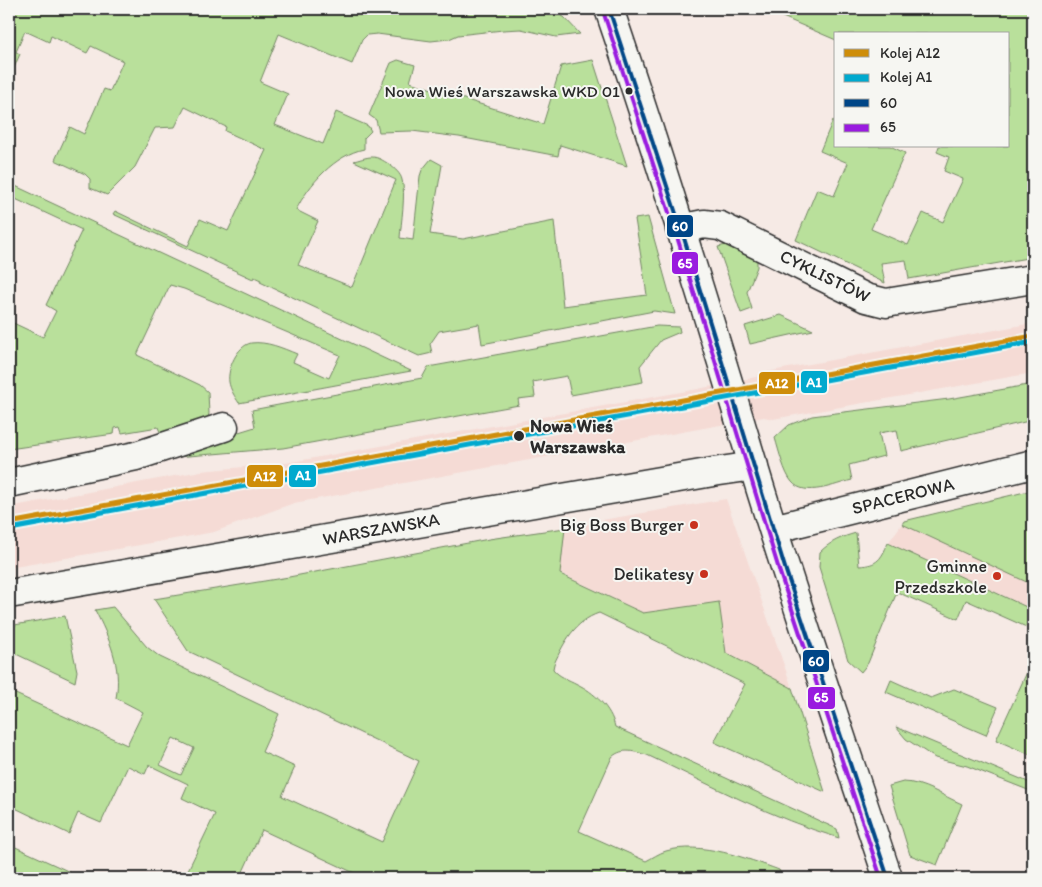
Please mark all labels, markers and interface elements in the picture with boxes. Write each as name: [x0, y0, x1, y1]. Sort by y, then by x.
legend: [834, 32, 1010, 148]
text: Kolej A12: [880, 44, 940, 62]
text: Kolej A1: [880, 68, 932, 86]
place label: Nowa Wieś Warszawska WKD 01: [385, 81, 620, 101]
marker: Nowa Wieś Warszawska WKD 01: [624, 86, 634, 96]
text: 60: [880, 94, 897, 112]
text: 65: [880, 118, 896, 136]
line badge: 60: [666, 214, 694, 238]
text: 60: [672, 218, 688, 235]
street label: CYKLISTÓW: [776, 245, 874, 307]
line badge: 65: [671, 251, 699, 275]
text: 65: [678, 255, 693, 272]
line badge: A1: [800, 370, 828, 394]
line badge: A12: [758, 371, 796, 395]
text: A1: [805, 374, 822, 391]
text: A12: [765, 375, 789, 392]
place label: Nowa Wieś Warszawska: [530, 415, 626, 458]
marker: Nowa Wieś Warszawska: [512, 429, 526, 443]
line badge: A12: [246, 464, 284, 488]
line badge: A1: [288, 464, 317, 488]
text: A1: [294, 467, 311, 484]
text: A12: [253, 468, 277, 485]
street label: SPACEROWA: [850, 473, 957, 519]
street label: WARSZAWSKA: [321, 508, 442, 550]
place label: Big Boss Burger: [560, 514, 685, 536]
marker: Big Boss Burger: [688, 519, 700, 531]
place label: Gminne Przedszkole: [895, 555, 987, 598]
place label: Delikatesy: [613, 563, 695, 585]
marker: Delikatesy: [698, 568, 710, 580]
marker: Gminne Przedszkole: [991, 570, 1003, 582]
line badge: 60: [802, 649, 830, 673]
text: 60: [808, 653, 824, 670]
line badge: 65: [807, 686, 836, 710]
text: 65: [814, 689, 829, 706]

